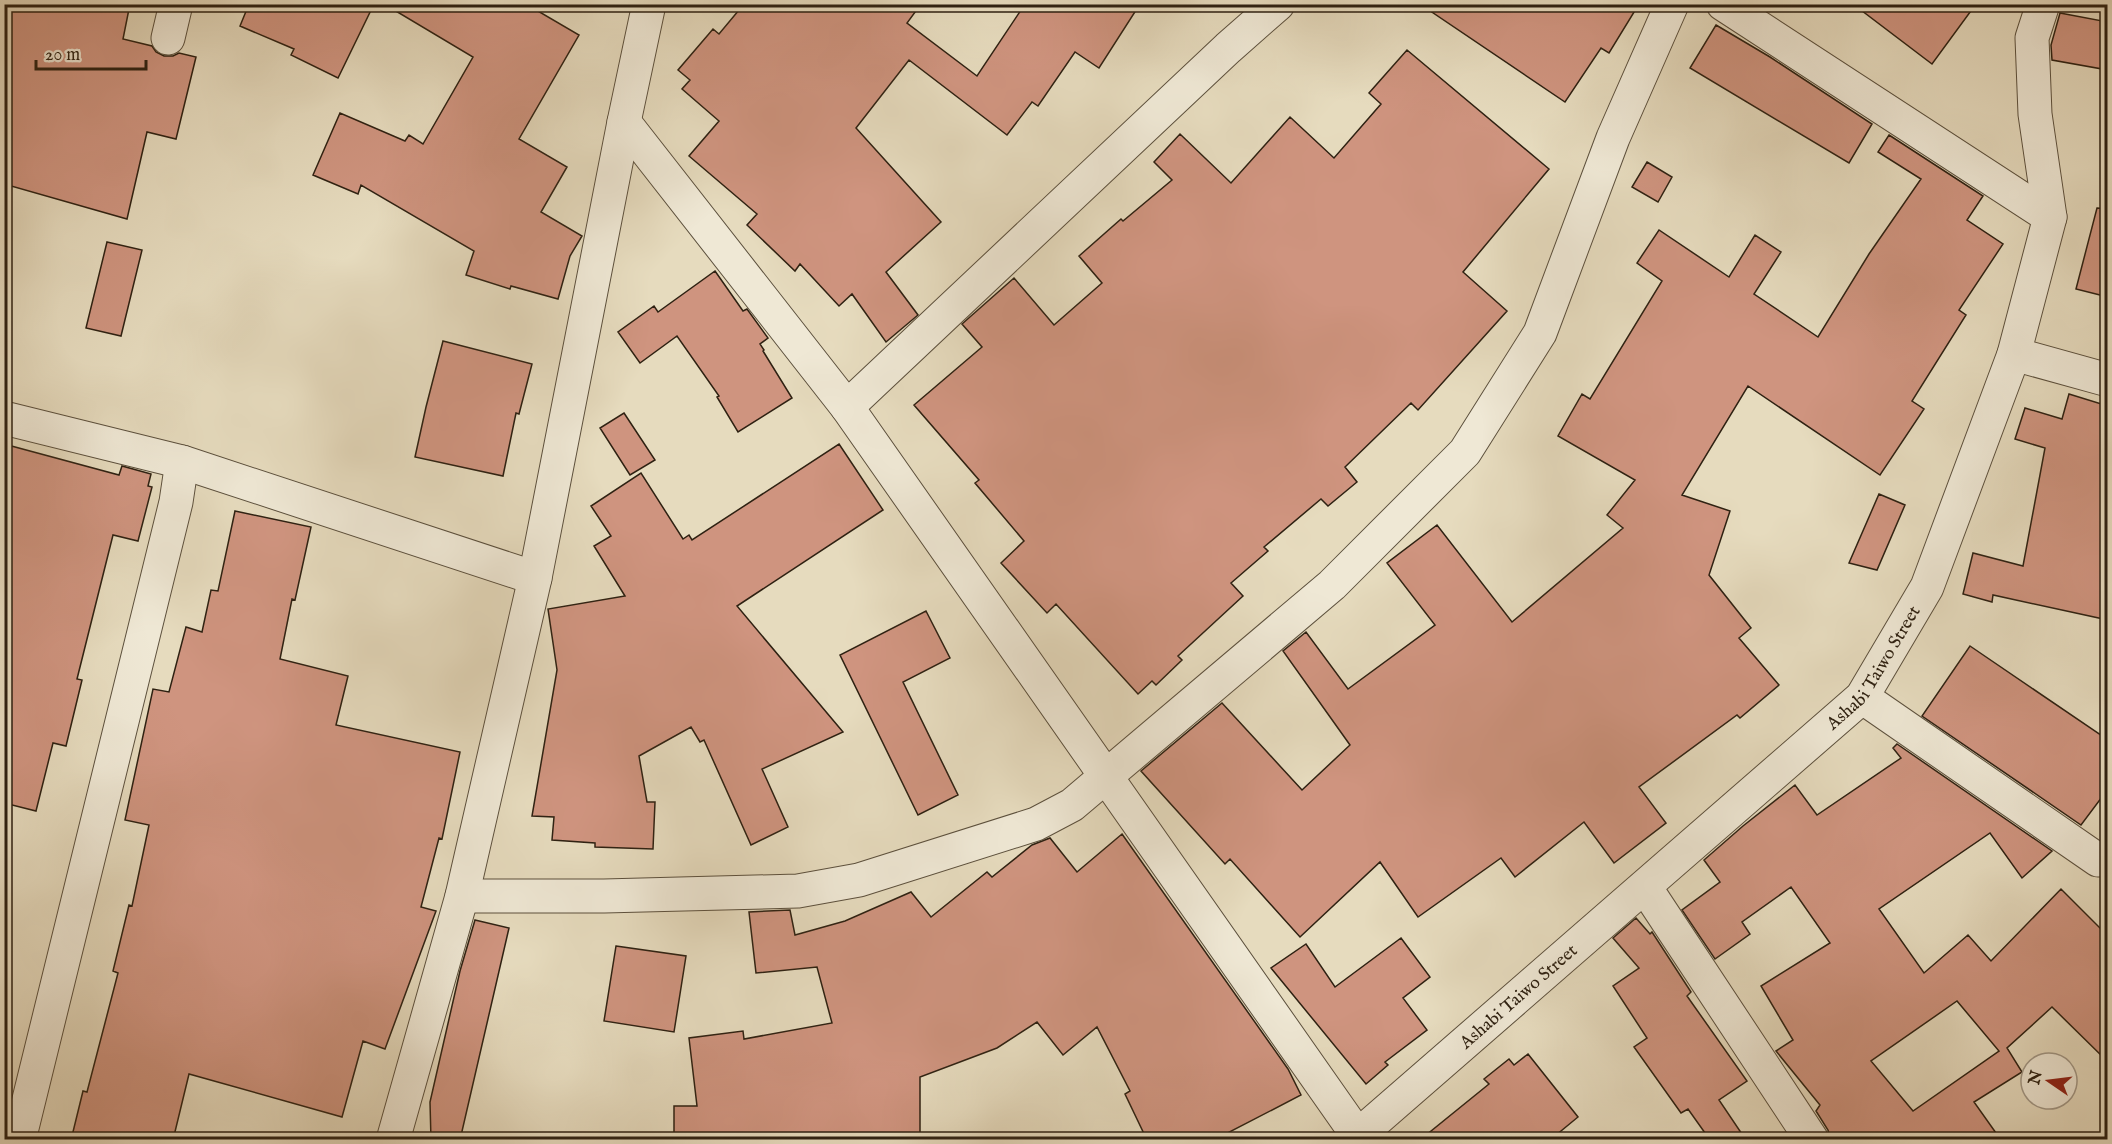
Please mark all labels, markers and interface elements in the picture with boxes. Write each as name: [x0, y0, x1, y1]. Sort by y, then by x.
scale bar: [36, 33, 146, 71]
text: 20 m: [45, 44, 80, 67]
street label: Ashabi Taiwo Street: [1821, 602, 1926, 736]
street label: Ashabi Taiwo Street: [1455, 940, 1583, 1055]
north arrow: [2019, 1051, 2079, 1111]
text: N: [2025, 1069, 2048, 1088]

